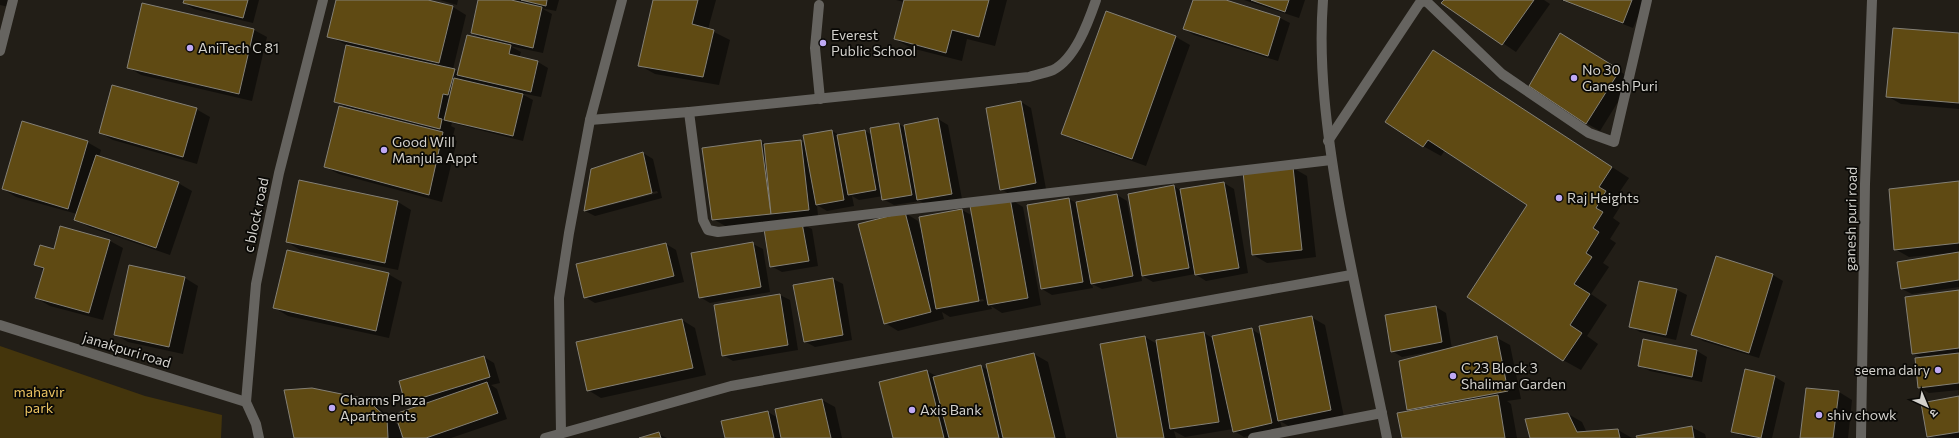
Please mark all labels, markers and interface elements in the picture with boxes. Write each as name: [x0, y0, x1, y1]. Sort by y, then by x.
place label: Everest Public School: [831, 26, 916, 59]
marker: Everest Public School: [818, 38, 828, 48]
place label: AniTech C 81: [198, 39, 279, 56]
marker: AniTech C 81: [185, 43, 195, 53]
place label: No 30 Ganesh Puri: [1582, 61, 1658, 94]
marker: No 30 Ganesh Puri: [1569, 73, 1579, 83]
place label: Good Will Manjula Appt: [392, 133, 478, 166]
marker: Good Will Manjula Appt: [379, 145, 389, 155]
street label: ganesh puri road: [1841, 167, 1860, 271]
street label: c block road: [239, 176, 272, 254]
place label: Raj Heights: [1567, 189, 1639, 206]
marker: Raj Heights: [1554, 193, 1564, 203]
street label: janakpuri road: [81, 328, 173, 371]
place label: C 23 Block 3 Shalimar Garden: [1461, 359, 1566, 392]
place label: seema dairy: [1855, 361, 1930, 378]
marker: seema dairy: [1933, 365, 1943, 375]
marker: C 23 Block 3 Shalimar Garden: [1448, 371, 1458, 381]
park label: mahavir park: [13, 383, 65, 416]
north arrow: [1907, 386, 1947, 426]
place label: Charms Plaza Apartments: [340, 391, 426, 424]
place label: Axis Bank: [920, 401, 982, 418]
marker: Charms Plaza Apartments: [327, 403, 337, 413]
marker: Axis Bank: [907, 405, 917, 415]
place label: shiv chowk: [1827, 406, 1897, 423]
text: उ: [1927, 407, 1941, 421]
marker: shiv chowk: [1814, 410, 1824, 420]

